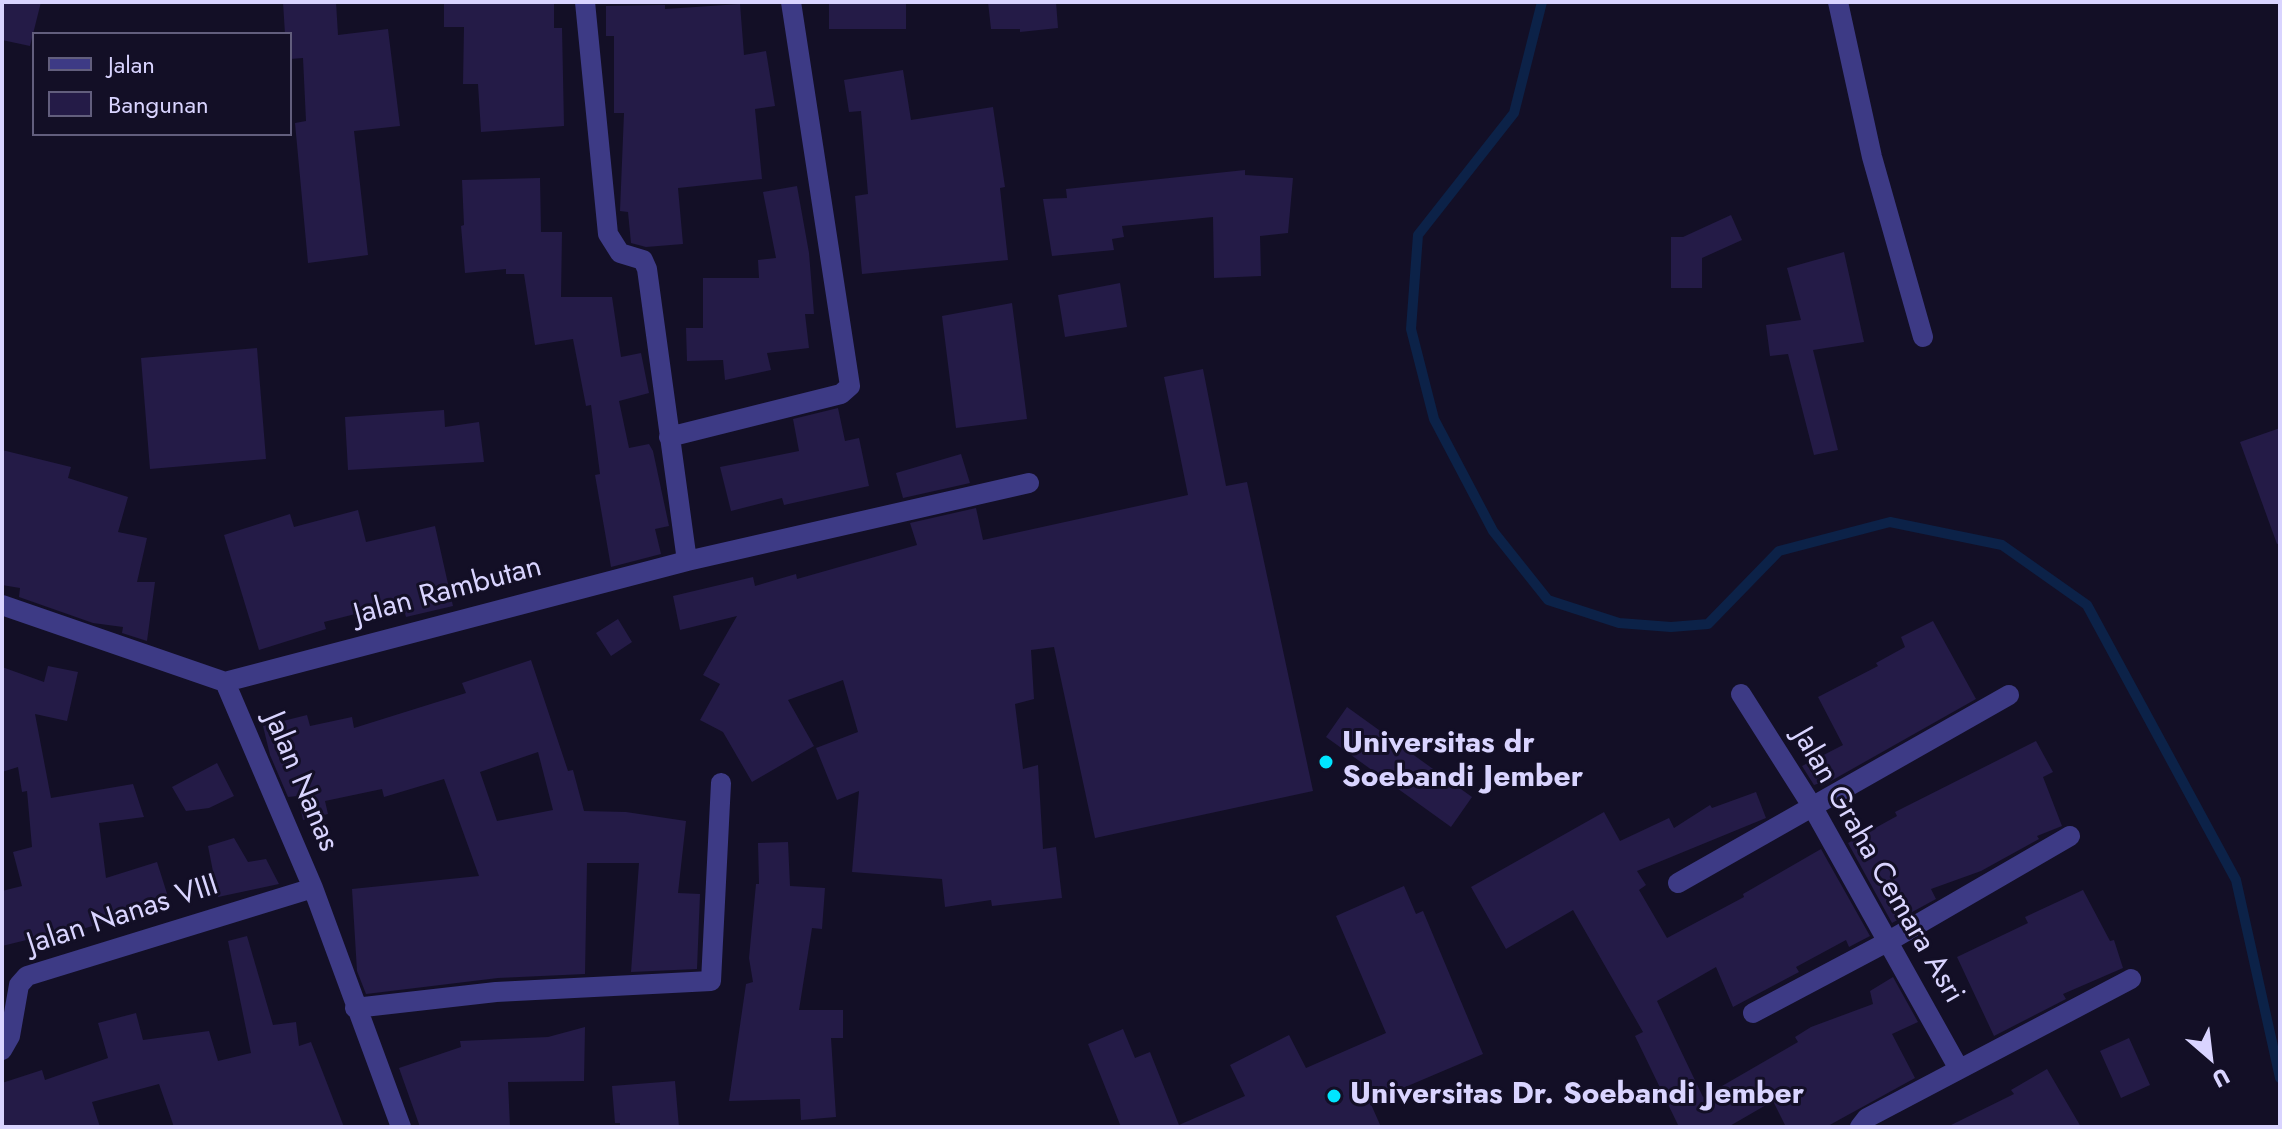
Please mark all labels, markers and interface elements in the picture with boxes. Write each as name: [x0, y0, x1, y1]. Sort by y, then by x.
legend: [32, 32, 292, 136]
text: Jalan: [108, 47, 155, 82]
text: Bangunan: [108, 87, 209, 122]
street label: Jalan Rambutan: [350, 550, 546, 634]
street label: Jalan Nanas: [255, 707, 345, 857]
street label: Jalan Graha Cemara Asri: [1783, 722, 1971, 1010]
place label: Universitas dr Soebandi Jember: [1342, 727, 1583, 798]
marker: Universitas dr Soebandi Jember: [1317, 753, 1335, 771]
street label: Jalan Nanas VIII: [23, 868, 223, 964]
north arrow: [2170, 1017, 2250, 1097]
text: U: [2207, 1060, 2236, 1096]
place label: Universitas Dr. Soebandi Jember: [1350, 1078, 1804, 1114]
marker: Universitas Dr. Soebandi Jember: [1325, 1087, 1343, 1105]

